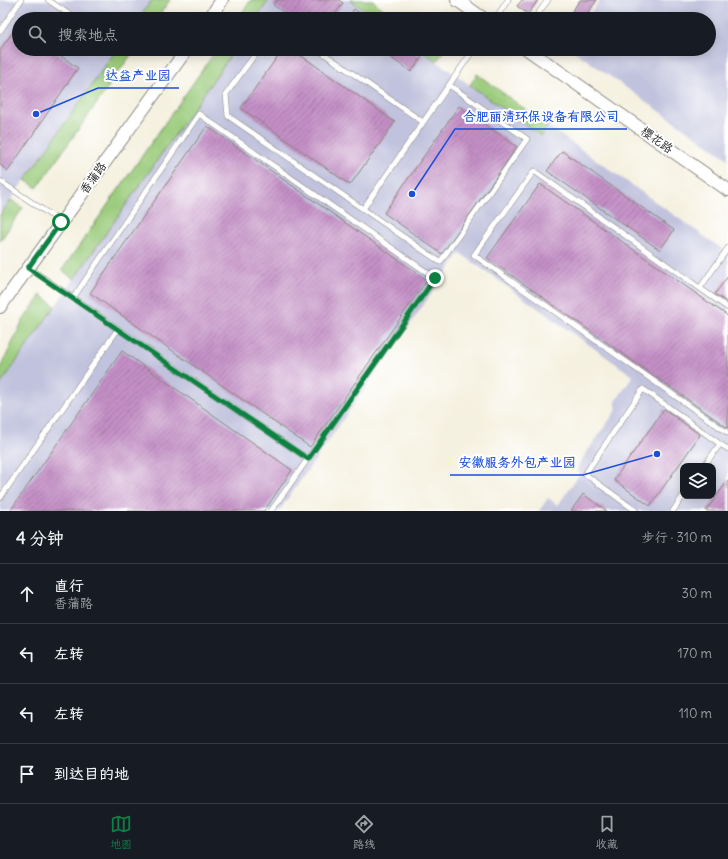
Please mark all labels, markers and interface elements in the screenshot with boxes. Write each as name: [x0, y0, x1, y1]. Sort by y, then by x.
search box: [12, 12, 716, 56]
icon: search: [26, 23, 48, 45]
text: 搜索地点: [58, 25, 118, 44]
callout: 达益产业园: [98, 63, 179, 88]
text: 达益产业园: [105, 67, 171, 84]
callout: 合肥丽清环保设备有限公司: [455, 104, 627, 129]
text: 合肥丽清环保设备有限公司: [463, 108, 619, 125]
street label: 樱花路: [638, 123, 676, 156]
street label: 香蒲路: [76, 159, 109, 197]
route start: [52, 213, 70, 231]
route end: [426, 269, 444, 287]
callout: 安徽服务外包产业园: [450, 450, 583, 475]
text: 安徽服务外包产业园: [458, 454, 576, 471]
map controls: [680, 463, 716, 499]
button: layers: [680, 463, 716, 499]
text: 4 分钟: [16, 527, 64, 549]
text: 步行 · 310 m: [641, 529, 712, 546]
text: 直行: [54, 576, 84, 595]
icon: ahead: [16, 583, 38, 605]
text: 30 m: [682, 585, 712, 602]
text: 香蒲路: [54, 595, 93, 612]
icon: left: [16, 643, 38, 665]
text: 左转: [54, 644, 84, 663]
text: 170 m: [677, 645, 712, 662]
icon: left: [16, 703, 38, 725]
text: 左转: [54, 704, 84, 723]
text: 110 m: [679, 705, 712, 722]
icon: arrive: [16, 763, 38, 785]
text: 到达目的地: [54, 764, 129, 783]
tab: 地图: [110, 813, 132, 851]
tab: 路线: [353, 813, 375, 851]
tab: 收藏: [596, 813, 618, 851]

